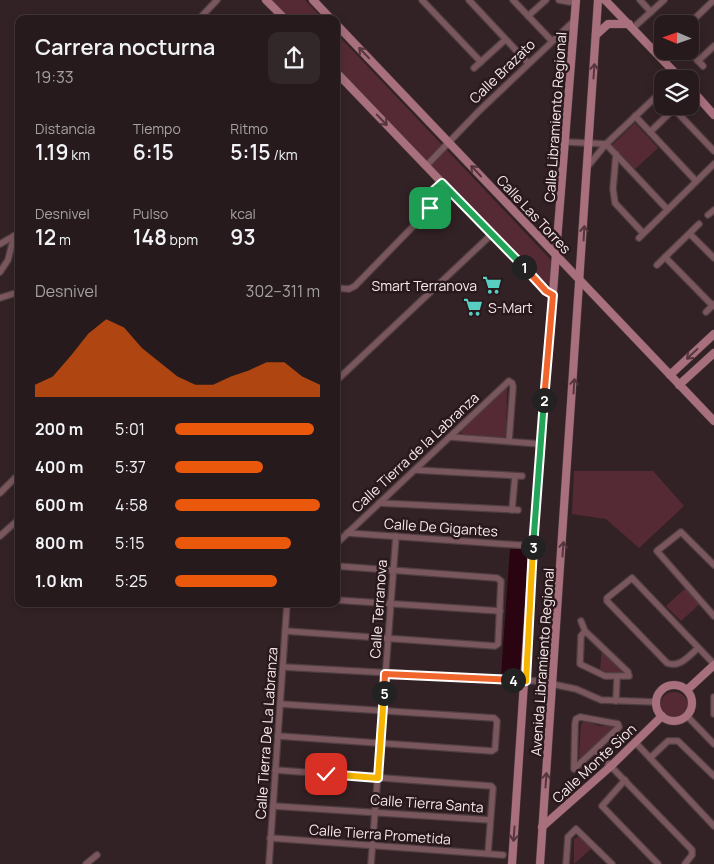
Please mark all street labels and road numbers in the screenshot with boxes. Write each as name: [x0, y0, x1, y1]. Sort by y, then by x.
street label: Calle Libramiento Regional: [540, 31, 570, 203]
street label: Calle Brazato: [465, 35, 539, 107]
street label: Calle Las Torres: [492, 170, 576, 258]
street label: Calle Tierra de la Labranza: [347, 388, 483, 516]
street label: Calle De Gigantes: [383, 514, 499, 540]
street label: Calle Terranova: [365, 559, 391, 659]
street label: Avenida Libramiento Regional: [526, 567, 558, 757]
street label: Calle Tierra De La Labranza: [251, 646, 281, 820]
street label: Calle Monte Sion: [548, 719, 640, 807]
street label: Calle Tierra Santa: [370, 790, 484, 816]
street label: Calle Tierra Prometida: [308, 820, 452, 848]

